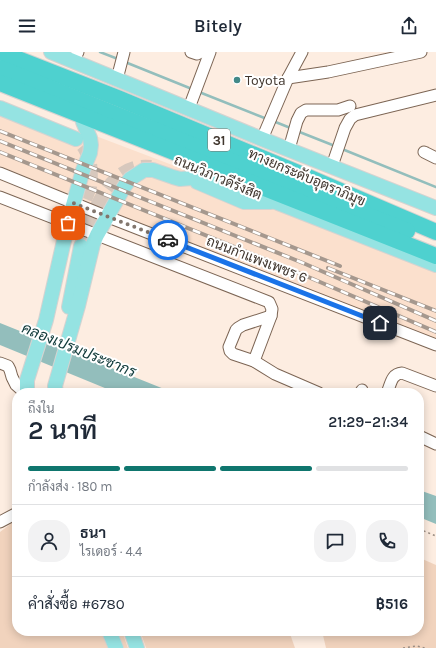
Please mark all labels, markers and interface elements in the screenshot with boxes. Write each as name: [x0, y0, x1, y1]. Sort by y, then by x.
icon: menu: [16, 15, 38, 37]
text: Bitely: [194, 15, 242, 37]
icon: share: [398, 15, 420, 37]
place label: Toyota: [245, 72, 286, 89]
marker: Toyota: [232, 75, 242, 85]
road number: 31: [208, 129, 230, 151]
street label: ทางยกระดับอุตราภิมุข: [245, 145, 368, 211]
street label: ถนนวิภาวดีรังสิต: [171, 150, 265, 204]
pin: [51, 206, 85, 240]
icon: bag: [57, 212, 79, 234]
courier: [148, 220, 188, 260]
icon: car: [157, 229, 179, 251]
street label: ถนนกำแพงเพชร 6: [204, 232, 310, 286]
pin: [363, 306, 397, 340]
icon: home: [369, 312, 391, 334]
water label: คลองเปรมประชากร: [19, 319, 139, 381]
text: ถึงใน: [28, 401, 55, 416]
text: 21:29–21:34: [328, 413, 408, 431]
text: 2 นาที: [28, 415, 97, 446]
text: กำลังส่ง · 180 m: [28, 479, 112, 494]
button: person: [28, 520, 70, 562]
button: chat: [314, 520, 356, 562]
button: phone: [366, 520, 408, 562]
text: ธนา: [80, 524, 106, 542]
text: ไรเดอร์ · 4.4: [80, 544, 142, 559]
text: คำสั่งซื้อ #6780: [28, 595, 125, 613]
text: ฿516: [376, 595, 408, 613]

